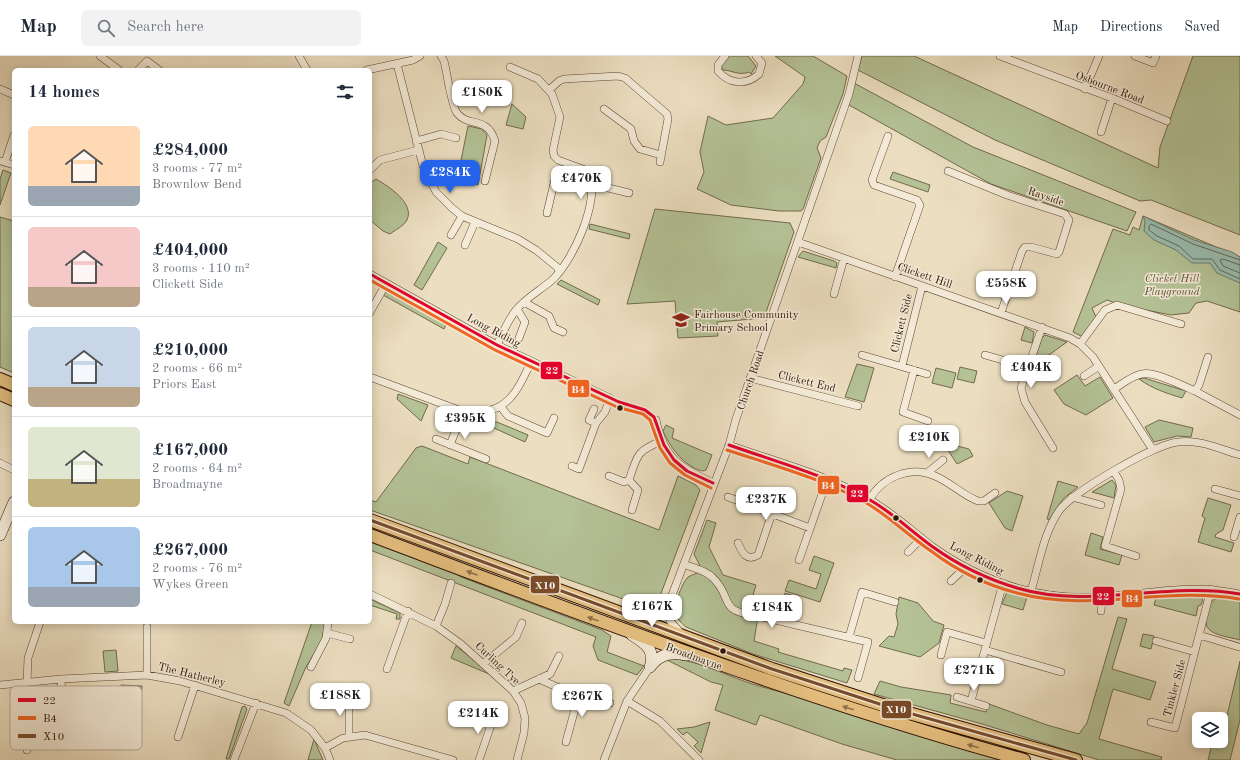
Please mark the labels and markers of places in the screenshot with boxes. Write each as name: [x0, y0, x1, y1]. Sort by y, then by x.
pin: £180K: [454, 80, 510, 114]
pin: £284K: [422, 160, 478, 194]
pin: £470K: [553, 166, 609, 200]
pin: £558K: [978, 271, 1034, 305]
school or university icon: Fairhouse Community Primary School: [671, 310, 691, 330]
place label: Fairhouse Community Primary School: [694, 310, 799, 334]
pin: £404K: [1003, 355, 1059, 389]
unlabelled marker: [615, 403, 625, 413]
pin: £395K: [437, 406, 493, 440]
pin: £210K: [901, 425, 957, 459]
pin: £237K: [738, 487, 794, 521]
unlabelled marker: [891, 513, 901, 523]
unlabelled marker: [975, 575, 985, 585]
pin: £167K: [624, 594, 680, 628]
pin: £184K: [744, 595, 800, 629]
unlabelled marker: [718, 646, 728, 656]
pin: £271K: [946, 658, 1002, 692]
pin: £188K: [312, 683, 368, 717]
pin: £267K: [554, 684, 610, 718]
pin: £214K: [450, 701, 506, 735]

